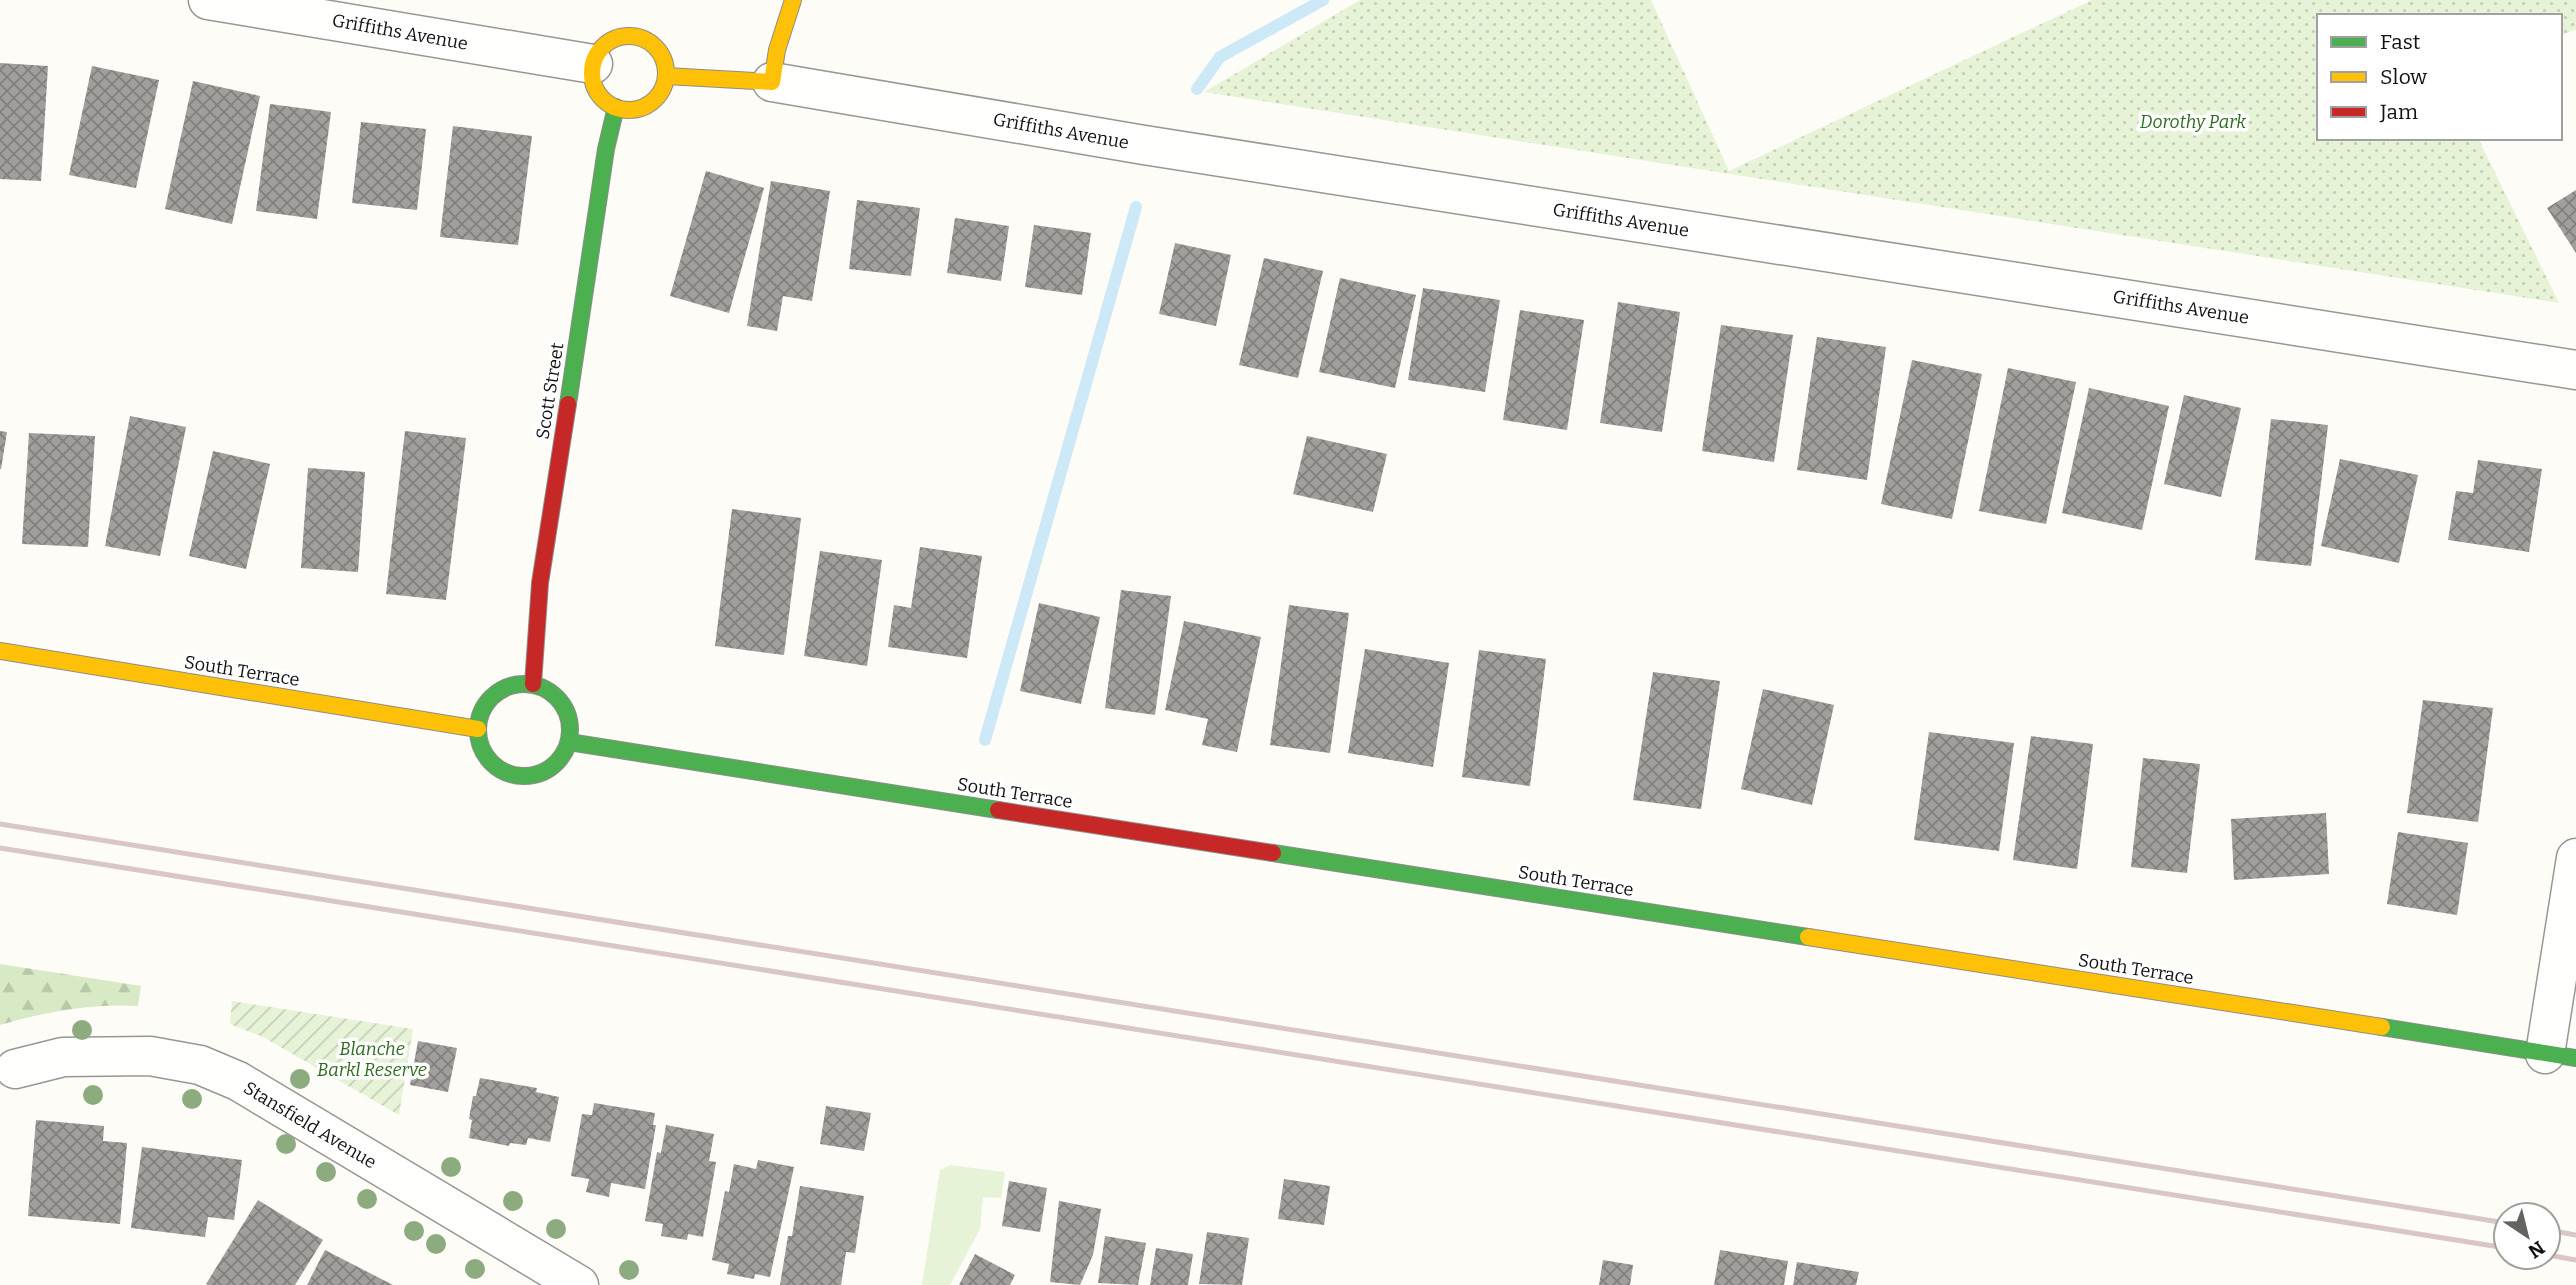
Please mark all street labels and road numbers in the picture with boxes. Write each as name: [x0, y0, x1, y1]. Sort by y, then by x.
street label: Griffiths Avenue: [330, 9, 470, 55]
street label: Griffiths Avenue: [991, 108, 1131, 154]
street label: Griffiths Avenue: [1551, 198, 1691, 242]
street label: Griffiths Avenue: [2111, 285, 2251, 329]
street label: Scott Street: [532, 341, 569, 441]
street label: South Terrace: [183, 651, 301, 691]
street label: South Terrace: [956, 773, 1074, 813]
street label: South Terrace: [1517, 861, 1635, 901]
street label: South Terrace: [2077, 949, 2195, 989]
street label: Stansfield Avenue: [240, 1077, 380, 1173]

